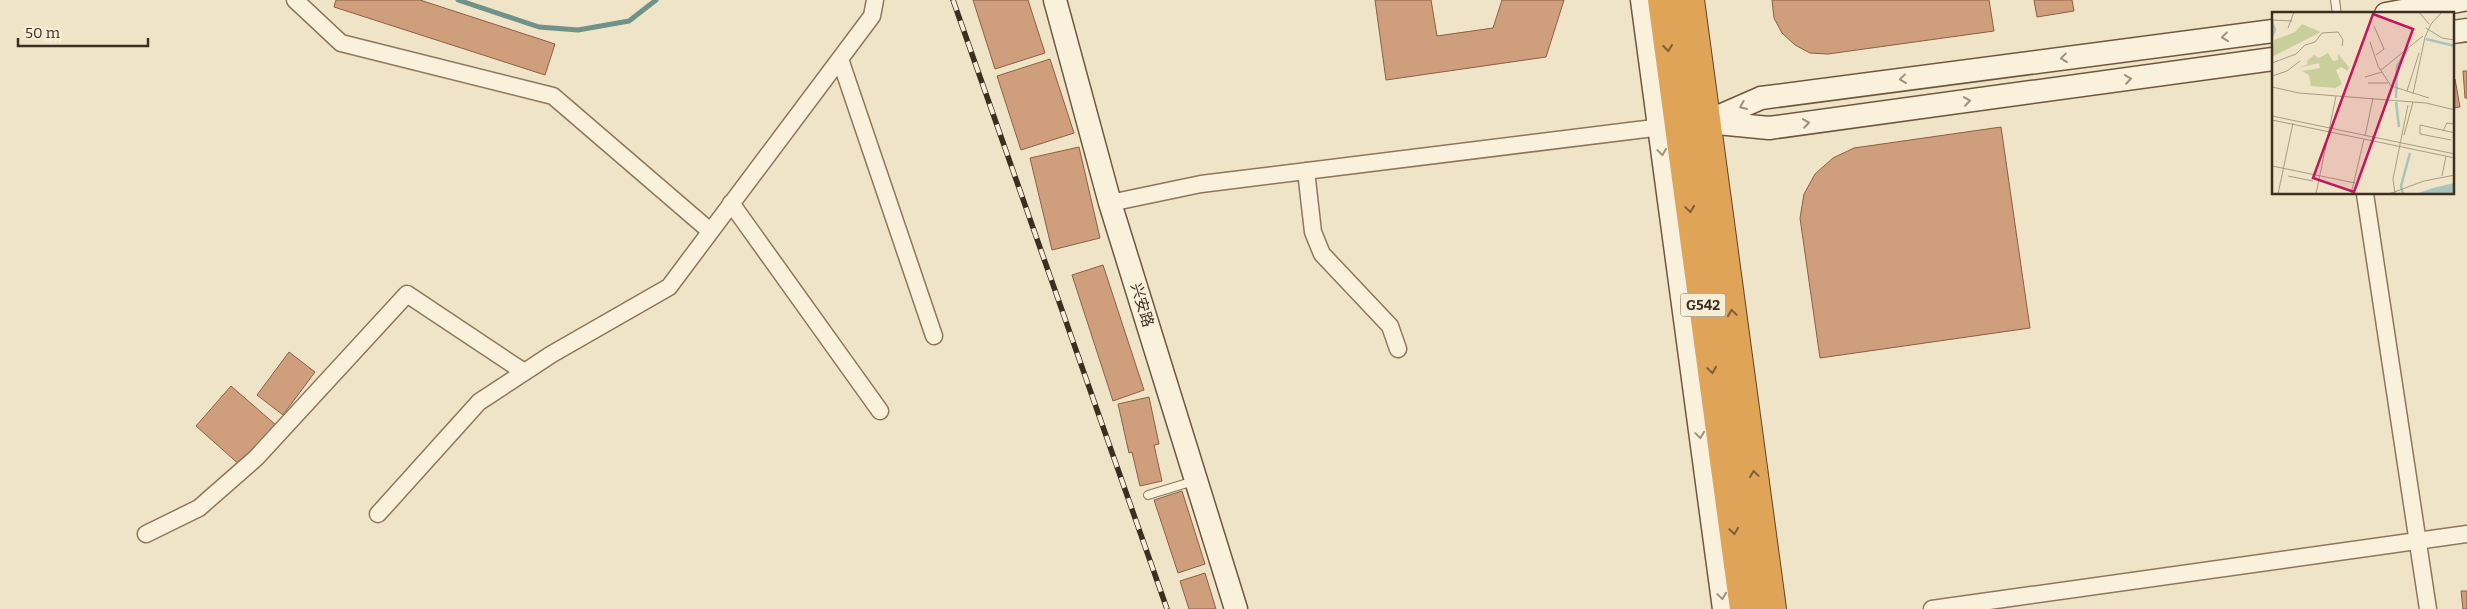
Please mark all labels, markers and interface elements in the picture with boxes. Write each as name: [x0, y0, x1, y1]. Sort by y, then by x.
inset map: [2272, 12, 2454, 195]
scale bar: [18, 15, 148, 47]
text: 50 m: [25, 24, 61, 42]
one-way arrow: [2221, 31, 2229, 42]
one-way arrow: [1662, 45, 1673, 53]
one-way arrow: [2059, 52, 2067, 63]
one-way arrow: [1898, 73, 1906, 84]
one-way arrow: [2124, 74, 2133, 84]
one-way arrow: [1964, 96, 1972, 107]
one-way arrow: [1739, 99, 1748, 110]
one-way arrow: [1803, 118, 1811, 129]
one-way arrow: [1656, 148, 1666, 157]
one-way arrow: [1684, 205, 1694, 214]
street label: 兴安路: [1127, 281, 1157, 329]
road number: G542: [1680, 294, 1726, 316]
one-way arrow: [1727, 309, 1738, 317]
one-way arrow: [1706, 366, 1716, 375]
one-way arrow: [1694, 431, 1705, 439]
one-way arrow: [1749, 470, 1760, 478]
one-way arrow: [1728, 527, 1738, 536]
one-way arrow: [1716, 592, 1727, 600]

